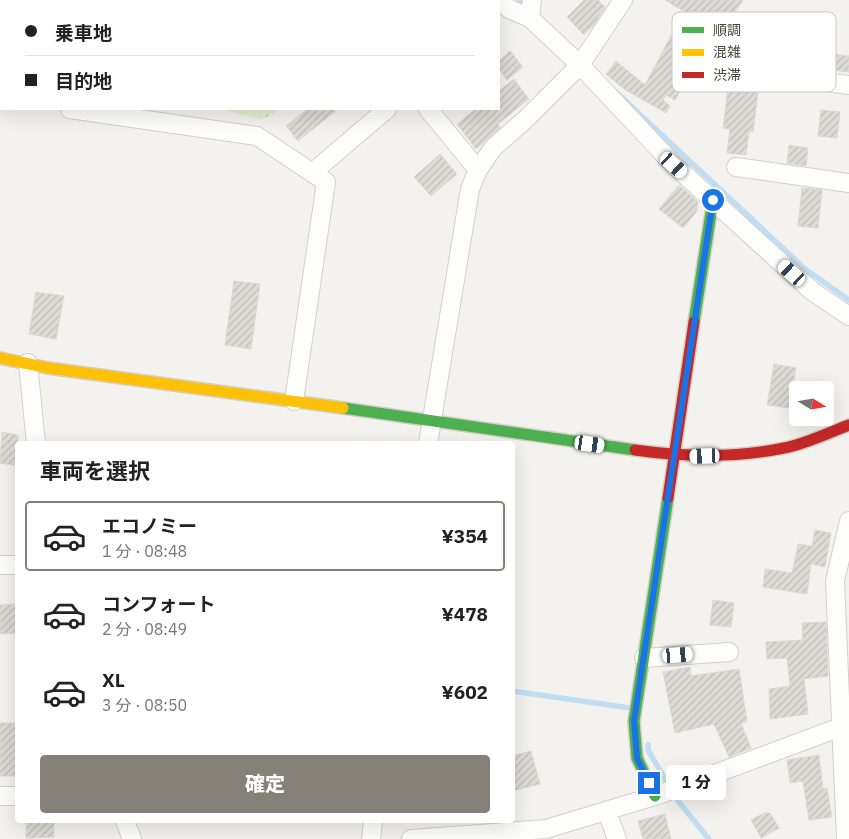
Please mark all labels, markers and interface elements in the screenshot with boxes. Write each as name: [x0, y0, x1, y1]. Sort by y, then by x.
legend: [672, 12, 836, 92]
text: 乗車地: [55, 21, 112, 45]
text: 順調: [713, 21, 741, 39]
text: 混雑: [713, 43, 741, 61]
text: 渋滞: [713, 66, 741, 84]
text: 目的地: [55, 69, 112, 93]
car: [657, 149, 690, 181]
route start: [702, 189, 724, 211]
car: [775, 257, 808, 289]
north arrow: [789, 381, 834, 426]
map controls: [789, 381, 834, 426]
car: [574, 434, 605, 454]
car: [689, 448, 720, 464]
text: 車両を選択: [40, 456, 150, 485]
icon: car: [42, 514, 87, 559]
text: エコノミー: [102, 514, 197, 538]
text: ¥354: [441, 524, 488, 548]
text: 1 分 · 08:48: [102, 541, 187, 561]
icon: car: [42, 592, 87, 637]
text: コンフォート: [102, 592, 215, 616]
text: ¥478: [441, 602, 488, 626]
text: 2 分 · 08:49: [102, 619, 187, 639]
car: [662, 646, 693, 664]
text: XL: [102, 668, 125, 692]
icon: car: [42, 670, 87, 715]
text: ¥602: [441, 680, 488, 704]
text: 3 分 · 08:50: [102, 695, 187, 715]
button: 確定: [40, 755, 490, 813]
callout: 1 分: [666, 766, 726, 800]
route end: [638, 772, 660, 794]
text: 1 分: [681, 772, 711, 792]

